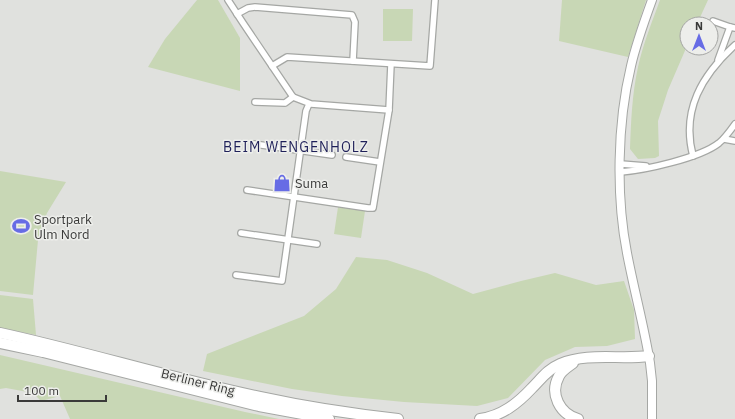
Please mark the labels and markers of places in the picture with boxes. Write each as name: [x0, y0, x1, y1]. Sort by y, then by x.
shop icon: Suma: [272, 173, 292, 193]
place label: Suma: [295, 175, 328, 192]
place label: Sportpark Ulm Nord: [34, 211, 92, 243]
sports icon: Sportpark Ulm Nord: [11, 216, 31, 236]

